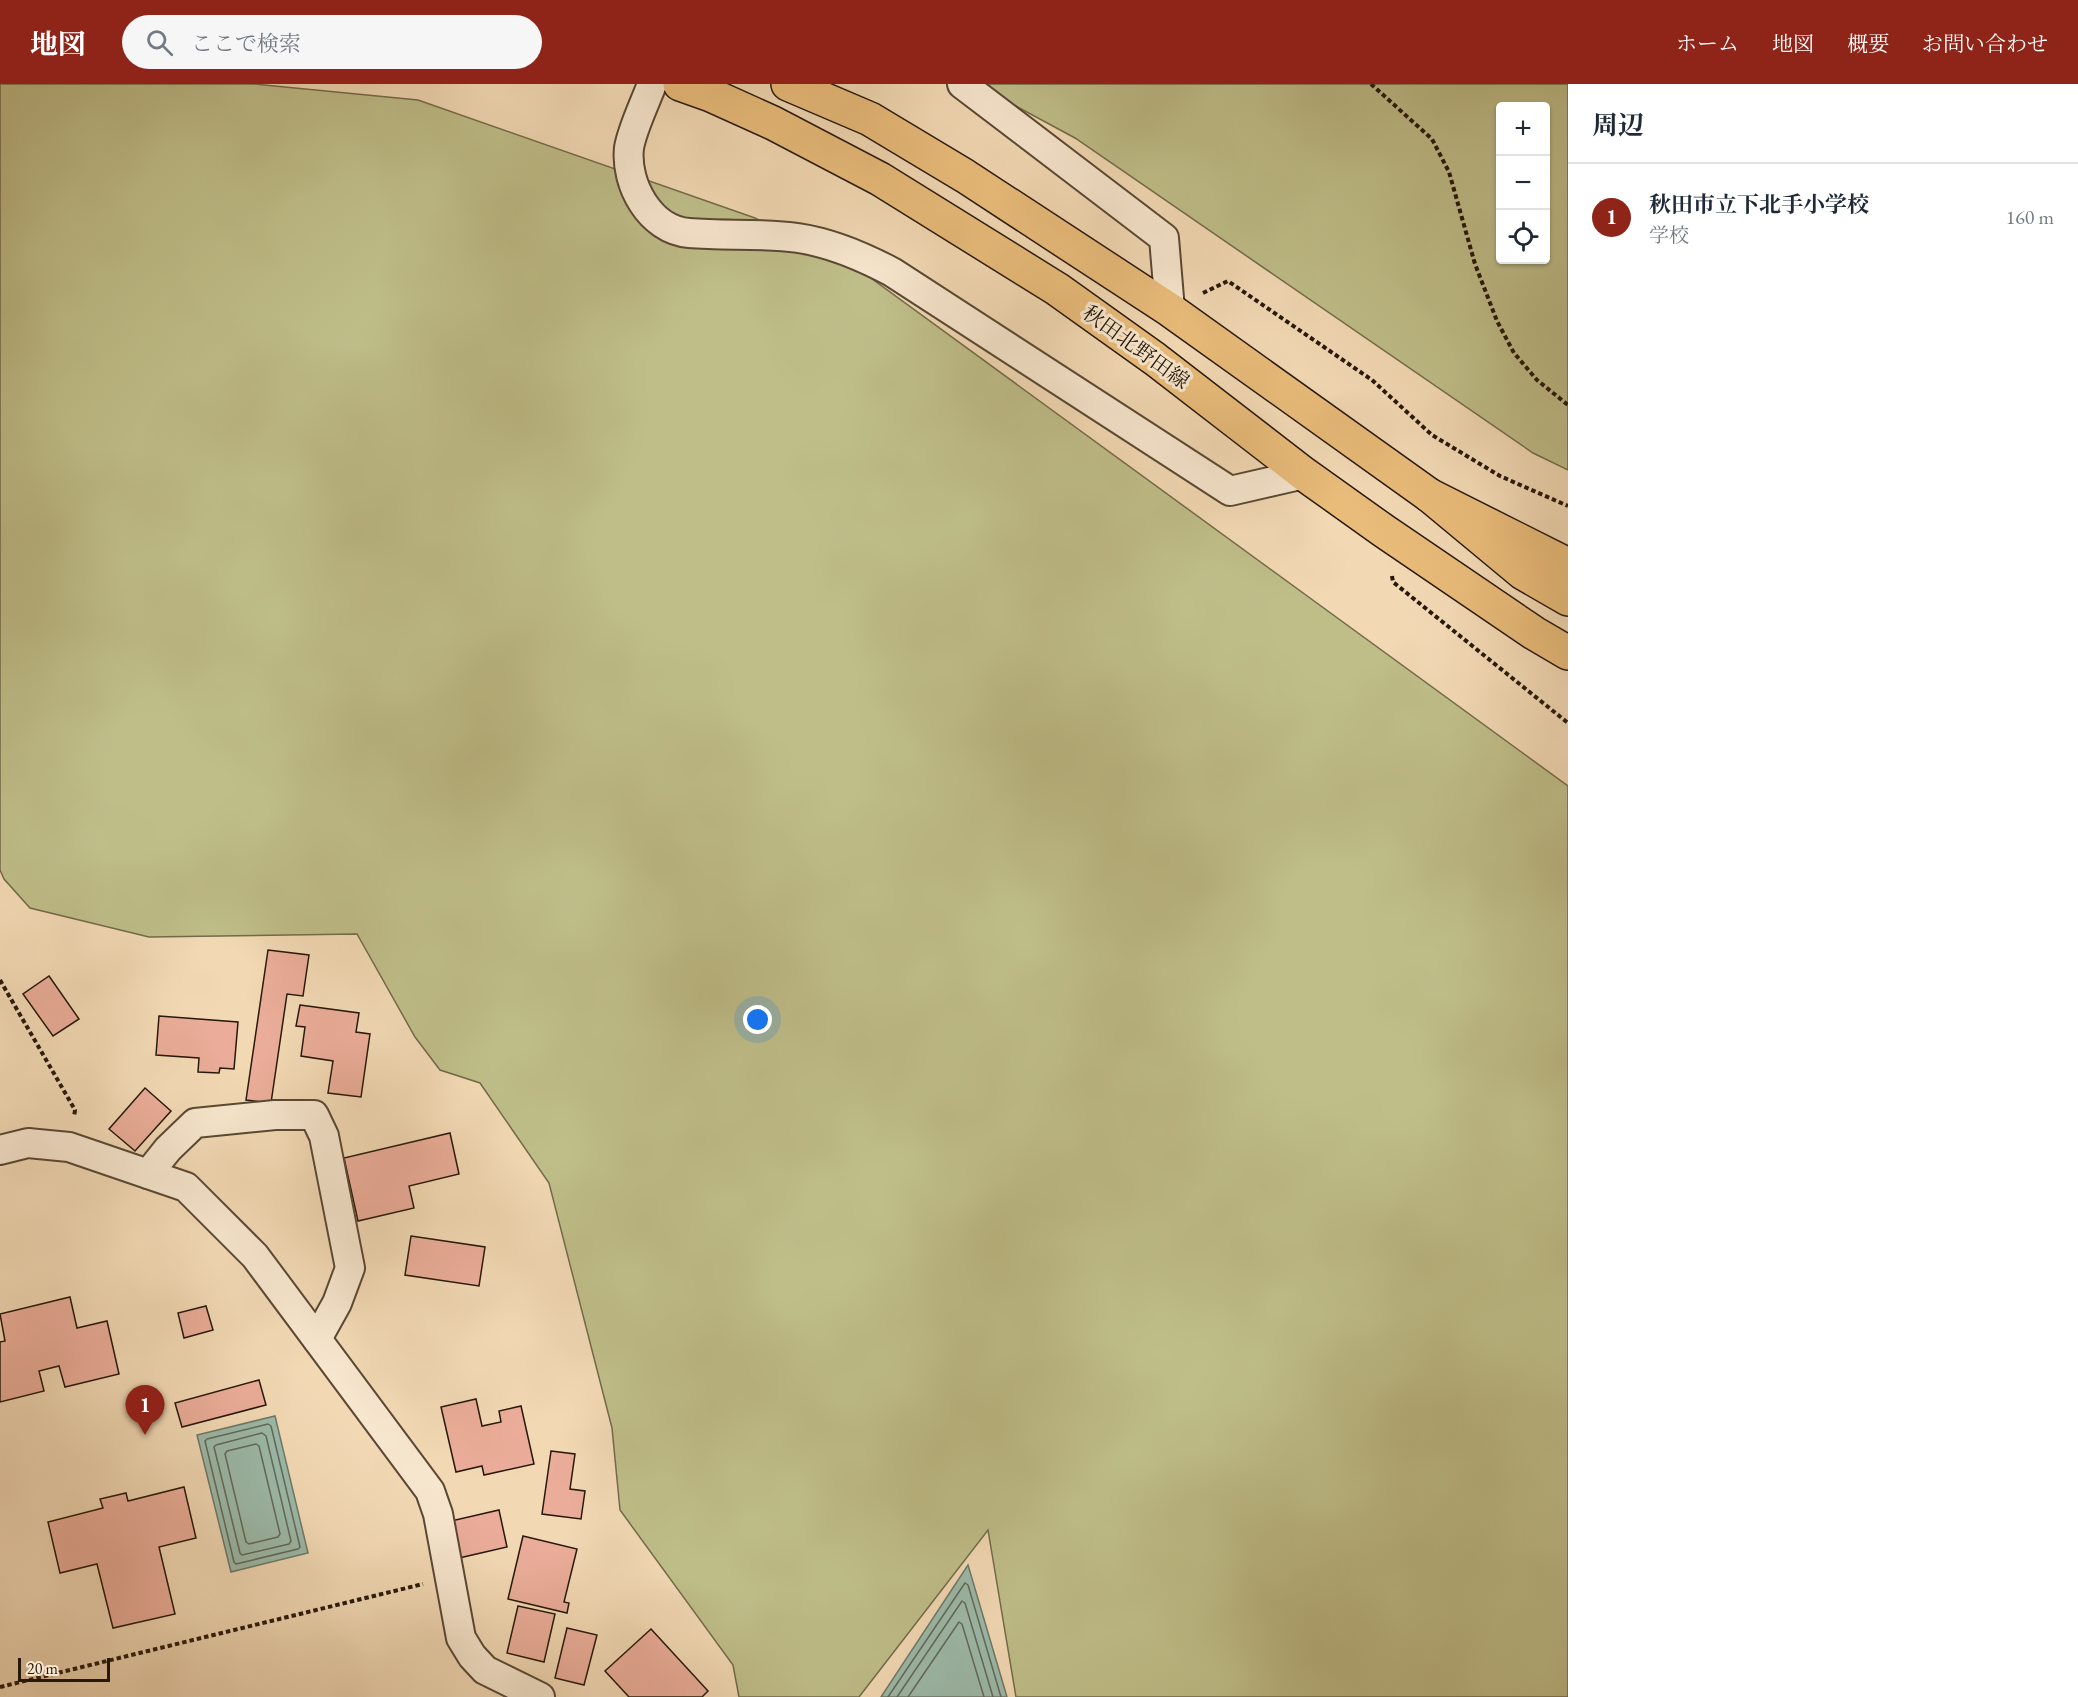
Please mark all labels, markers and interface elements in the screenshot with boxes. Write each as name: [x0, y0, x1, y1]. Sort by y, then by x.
search box: [122, 15, 542, 69]
text: 地図: [30, 26, 86, 62]
icon: search: [143, 26, 176, 59]
text: ここで検索: [191, 29, 301, 58]
text: ホーム: [1676, 30, 1739, 57]
text: 地図: [1772, 30, 1814, 57]
text: 概要: [1847, 30, 1889, 57]
text: お問い合わせ: [1922, 30, 2048, 57]
map controls: [1496, 102, 1550, 264]
button: +: [1496, 102, 1550, 156]
text: 周辺: [1592, 108, 1644, 142]
button: −: [1496, 156, 1550, 210]
text: 秋田市立下北手小学校: [1649, 190, 1869, 219]
text: 1: [1606, 204, 1617, 230]
text: 160 m: [2006, 204, 2054, 230]
button: locate: [1496, 210, 1550, 264]
text: 学校: [1649, 222, 1689, 248]
street label: 秋田北野田線: [1077, 299, 1195, 395]
your location: [743, 1005, 772, 1034]
pin: 1: [126, 1386, 164, 1435]
scale bar: [18, 1655, 110, 1682]
text: 20 m: [27, 1658, 58, 1679]

